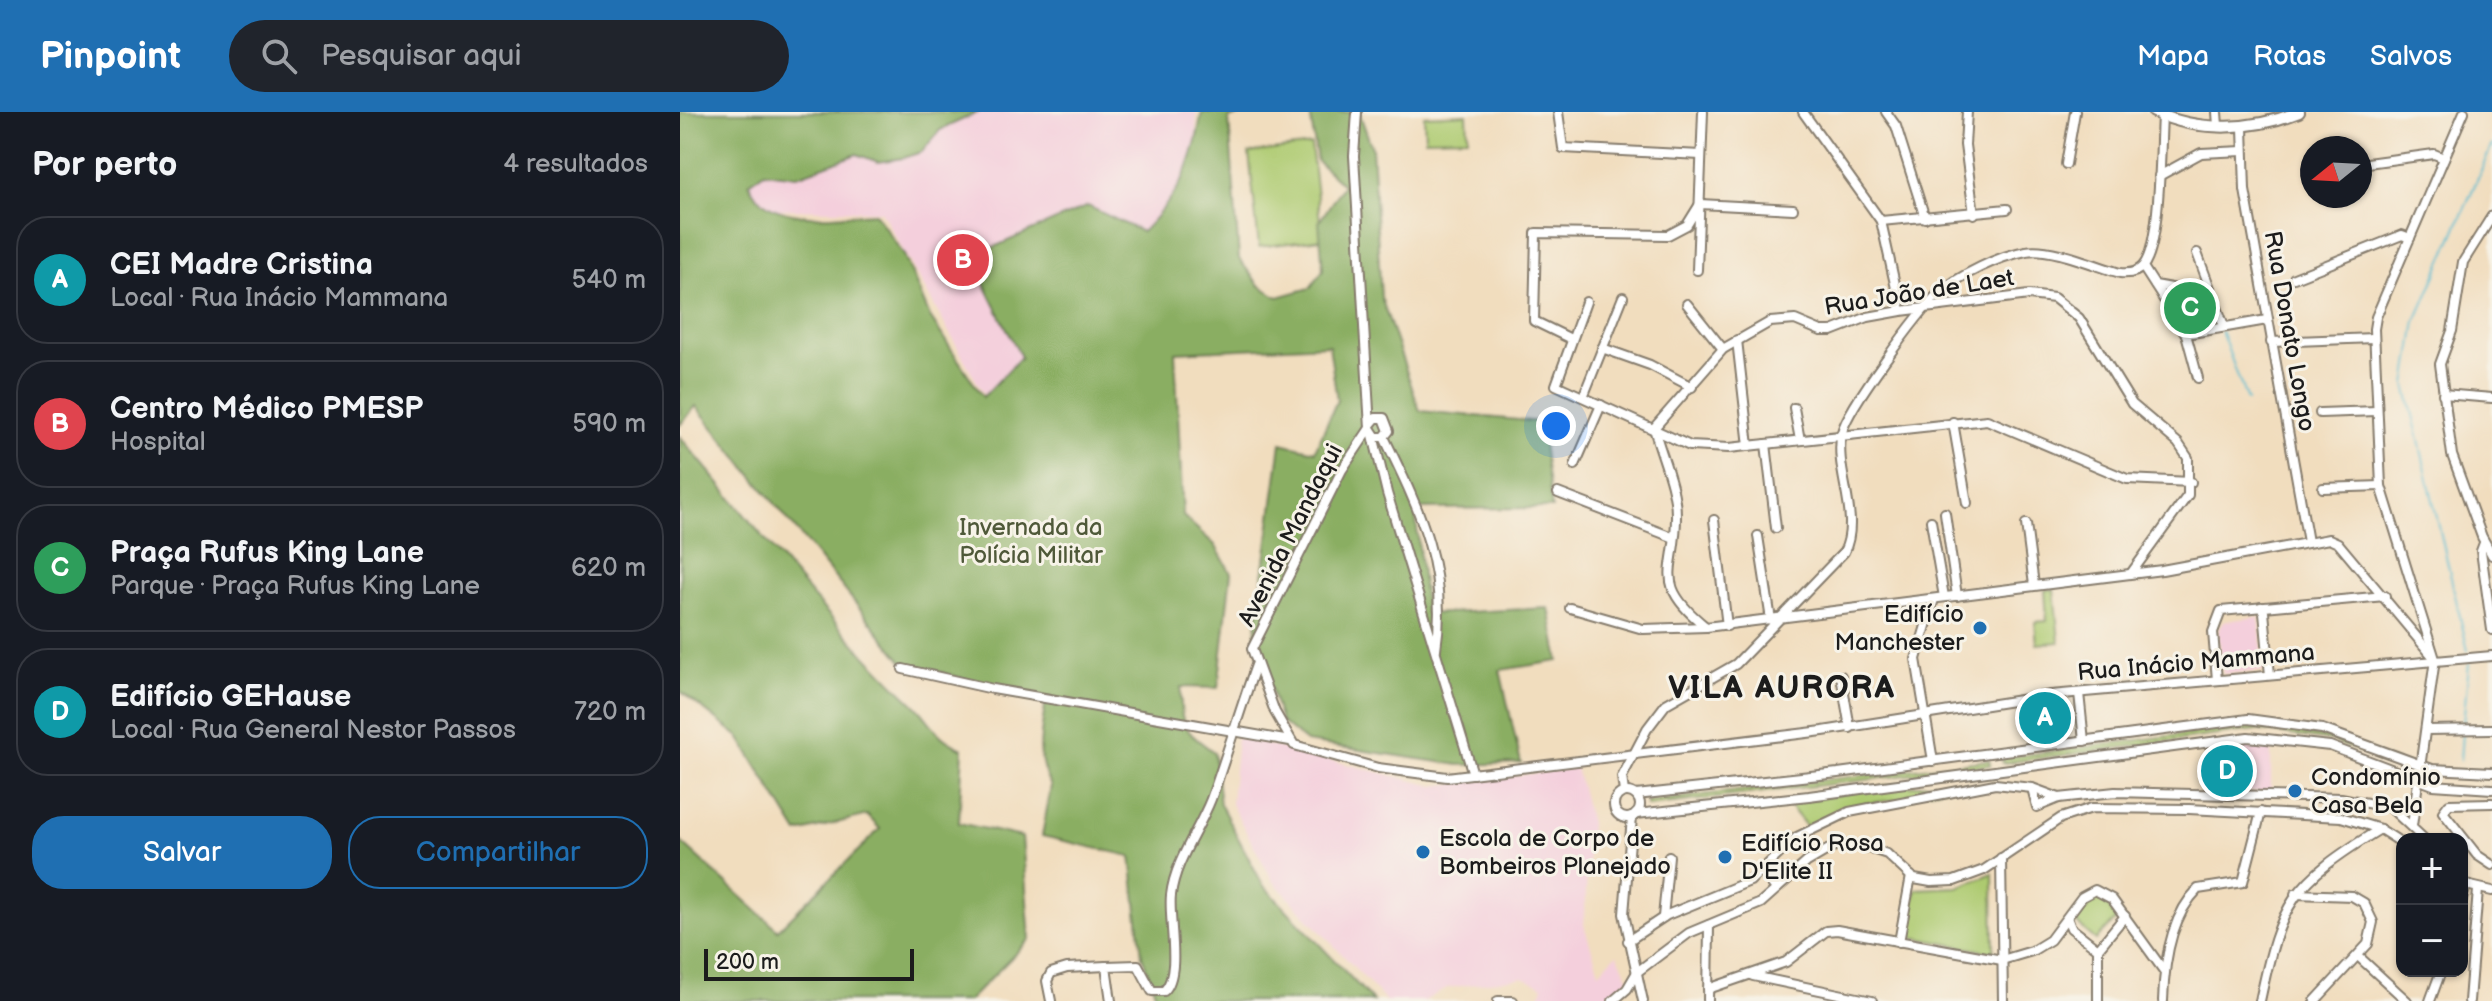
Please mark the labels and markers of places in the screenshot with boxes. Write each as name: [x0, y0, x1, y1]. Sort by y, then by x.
pin: B: [937, 230, 989, 290]
pin: C: [2164, 278, 2216, 338]
place label: Edifício Manchester: [1834, 600, 1964, 657]
marker: Edifício Manchester: [1971, 619, 1989, 637]
pin: A: [2019, 688, 2071, 748]
pin: D: [2201, 741, 2253, 801]
place label: Condomínio Casa Bela: [2311, 763, 2441, 820]
marker: Condomínio Casa Bela: [2286, 782, 2304, 800]
place label: Escola de Corpo de Bombeiros Planejado: [1439, 824, 1671, 881]
place label: Edifício Rosa D'Elite II: [1741, 829, 1884, 886]
marker: Escola de Corpo de Bombeiros Planejado: [1414, 843, 1432, 861]
marker: Edifício Rosa D'Elite II: [1716, 848, 1734, 866]

